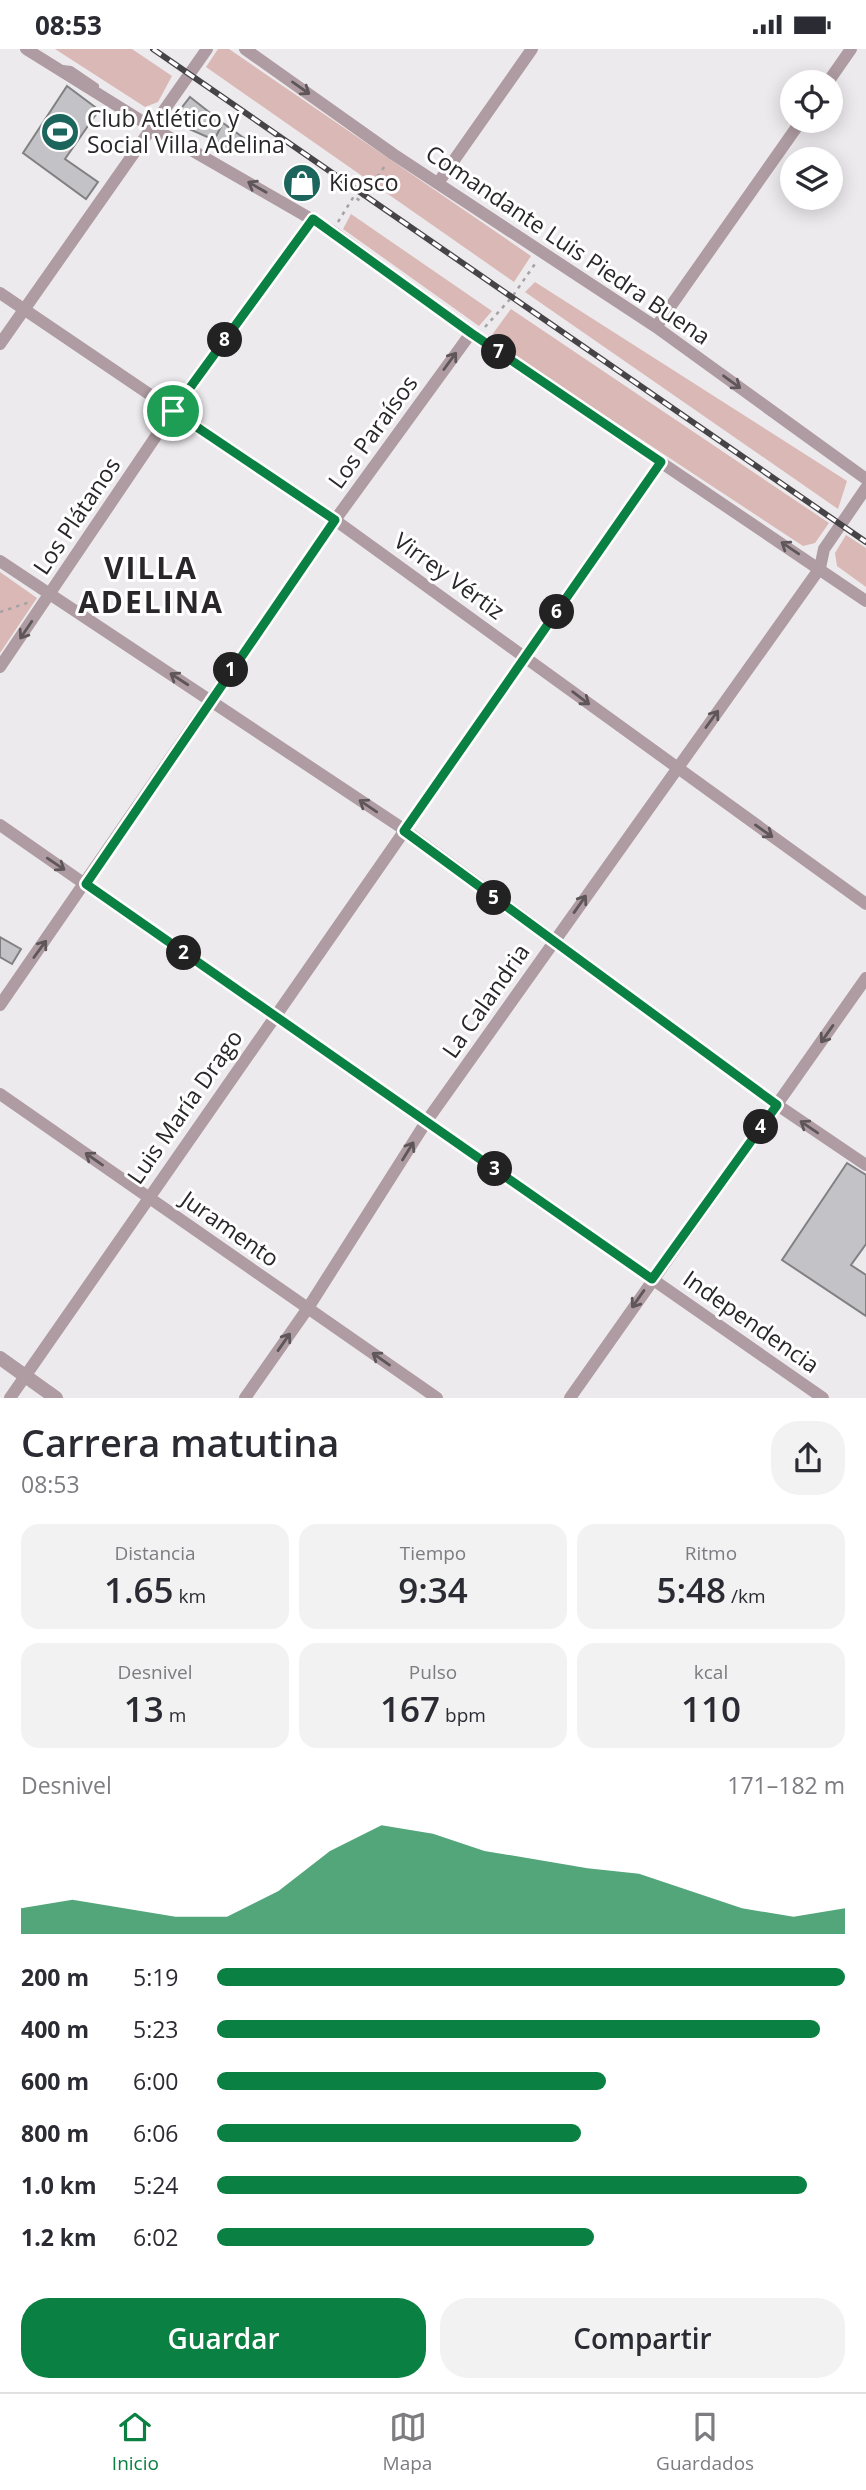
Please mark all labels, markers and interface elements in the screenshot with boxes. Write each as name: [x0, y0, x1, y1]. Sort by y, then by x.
text: 08:53: [35, 7, 102, 43]
map controls: [780, 70, 843, 210]
button: locate: [780, 70, 843, 133]
one-way arrow: [291, 81, 310, 95]
place label: Club Atlético y Social Villa Adelina: [87, 102, 285, 160]
sports icon: Club Atlético y Social Villa Adelina: [39, 111, 81, 153]
street label: Comandante Luis Piedra Buena: [420, 137, 717, 352]
button: layers: [780, 147, 843, 210]
shop icon: Kiosco: [281, 162, 323, 204]
place label: Kiosco: [329, 166, 399, 198]
one-way arrow: [247, 180, 268, 193]
pin: 8: [208, 323, 243, 357]
text: 8: [219, 326, 230, 352]
pin: 7: [482, 335, 516, 369]
text: 7: [493, 338, 504, 364]
one-way arrow: [443, 352, 458, 371]
street label: Los Paraísos: [320, 368, 424, 495]
one-way arrow: [722, 375, 741, 389]
pin: [143, 381, 203, 441]
icon: arrive: [154, 392, 192, 430]
street label: Los Plátanos: [25, 450, 127, 580]
street label: Virrey Vértiz: [388, 524, 511, 626]
one-way arrow: [781, 540, 800, 555]
district label: VILLA ADELINA: [78, 547, 224, 622]
pin: 6: [540, 595, 574, 629]
text: 6: [551, 598, 562, 624]
one-way arrow: [19, 620, 33, 639]
pin: 1: [214, 653, 248, 687]
text: 1: [225, 656, 236, 682]
one-way arrow: [170, 672, 189, 686]
one-way arrow: [571, 690, 589, 705]
one-way arrow: [705, 710, 719, 729]
one-way arrow: [359, 799, 378, 813]
one-way arrow: [754, 824, 773, 839]
one-way arrow: [46, 857, 65, 871]
pin: 5: [476, 881, 512, 915]
text: 5: [488, 884, 499, 910]
one-way arrow: [573, 895, 587, 914]
pin: 2: [166, 935, 202, 971]
street label: La Calandria: [434, 937, 536, 1064]
text: 2: [178, 939, 189, 965]
one-way arrow: [33, 940, 47, 959]
street label: Luis María Drago: [119, 1023, 249, 1190]
one-way arrow: [820, 1024, 834, 1043]
pin: 4: [744, 1109, 778, 1145]
text: 4: [755, 1113, 766, 1139]
one-way arrow: [800, 1120, 820, 1134]
one-way arrow: [400, 1142, 415, 1161]
pin: 3: [477, 1151, 512, 1187]
one-way arrow: [85, 1152, 104, 1166]
text: 3: [489, 1155, 500, 1181]
street label: Juramento: [174, 1182, 286, 1274]
street label: Independencia: [677, 1262, 826, 1380]
one-way arrow: [631, 1289, 645, 1308]
one-way arrow: [277, 1333, 291, 1352]
one-way arrow: [372, 1352, 391, 1366]
text: Carrera matutina: [21, 1416, 339, 1468]
button: share: [771, 1421, 845, 1495]
text: 08:53: [21, 1468, 80, 1500]
text: Distancia: [114, 1540, 196, 1566]
text: Tiempo: [400, 1540, 466, 1566]
text: Ritmo: [685, 1540, 737, 1566]
text: 1.65: [104, 1566, 174, 1613]
text: 9:34: [398, 1566, 468, 1613]
text: 5:48: [656, 1566, 726, 1613]
text: km: [174, 1583, 206, 1609]
text: /km: [726, 1583, 766, 1609]
text: Desnivel: [118, 1659, 192, 1685]
text: Pulso: [409, 1659, 457, 1685]
text: kcal: [694, 1659, 728, 1685]
text: 13: [124, 1685, 164, 1732]
text: 167: [380, 1685, 440, 1732]
text: 110: [681, 1685, 741, 1732]
text: m: [164, 1702, 186, 1728]
text: bpm: [440, 1702, 486, 1728]
text: Desnivel: [21, 1769, 112, 1801]
text: 171–182 m: [727, 1769, 845, 1801]
text: 200 m: [21, 1961, 89, 1993]
text: 5:19: [133, 1961, 179, 1993]
text: 400 m: [21, 2013, 89, 2045]
text: 5:23: [133, 2013, 179, 2045]
text: 600 m: [21, 2065, 89, 2097]
text: 6:00: [133, 2065, 179, 2097]
text: 800 m: [21, 2117, 89, 2149]
text: 6:06: [133, 2117, 179, 2149]
text: 1.0 km: [21, 2169, 97, 2201]
text: 5:24: [133, 2169, 179, 2201]
text: 1.2 km: [21, 2221, 97, 2253]
text: 6:02: [133, 2221, 179, 2253]
button: Guardar: [21, 2298, 426, 2378]
button: Compartir: [440, 2298, 845, 2378]
tab: Inicio: [112, 2408, 159, 2476]
tab: Mapa: [383, 2408, 432, 2476]
tab: Guardados: [656, 2408, 754, 2476]

